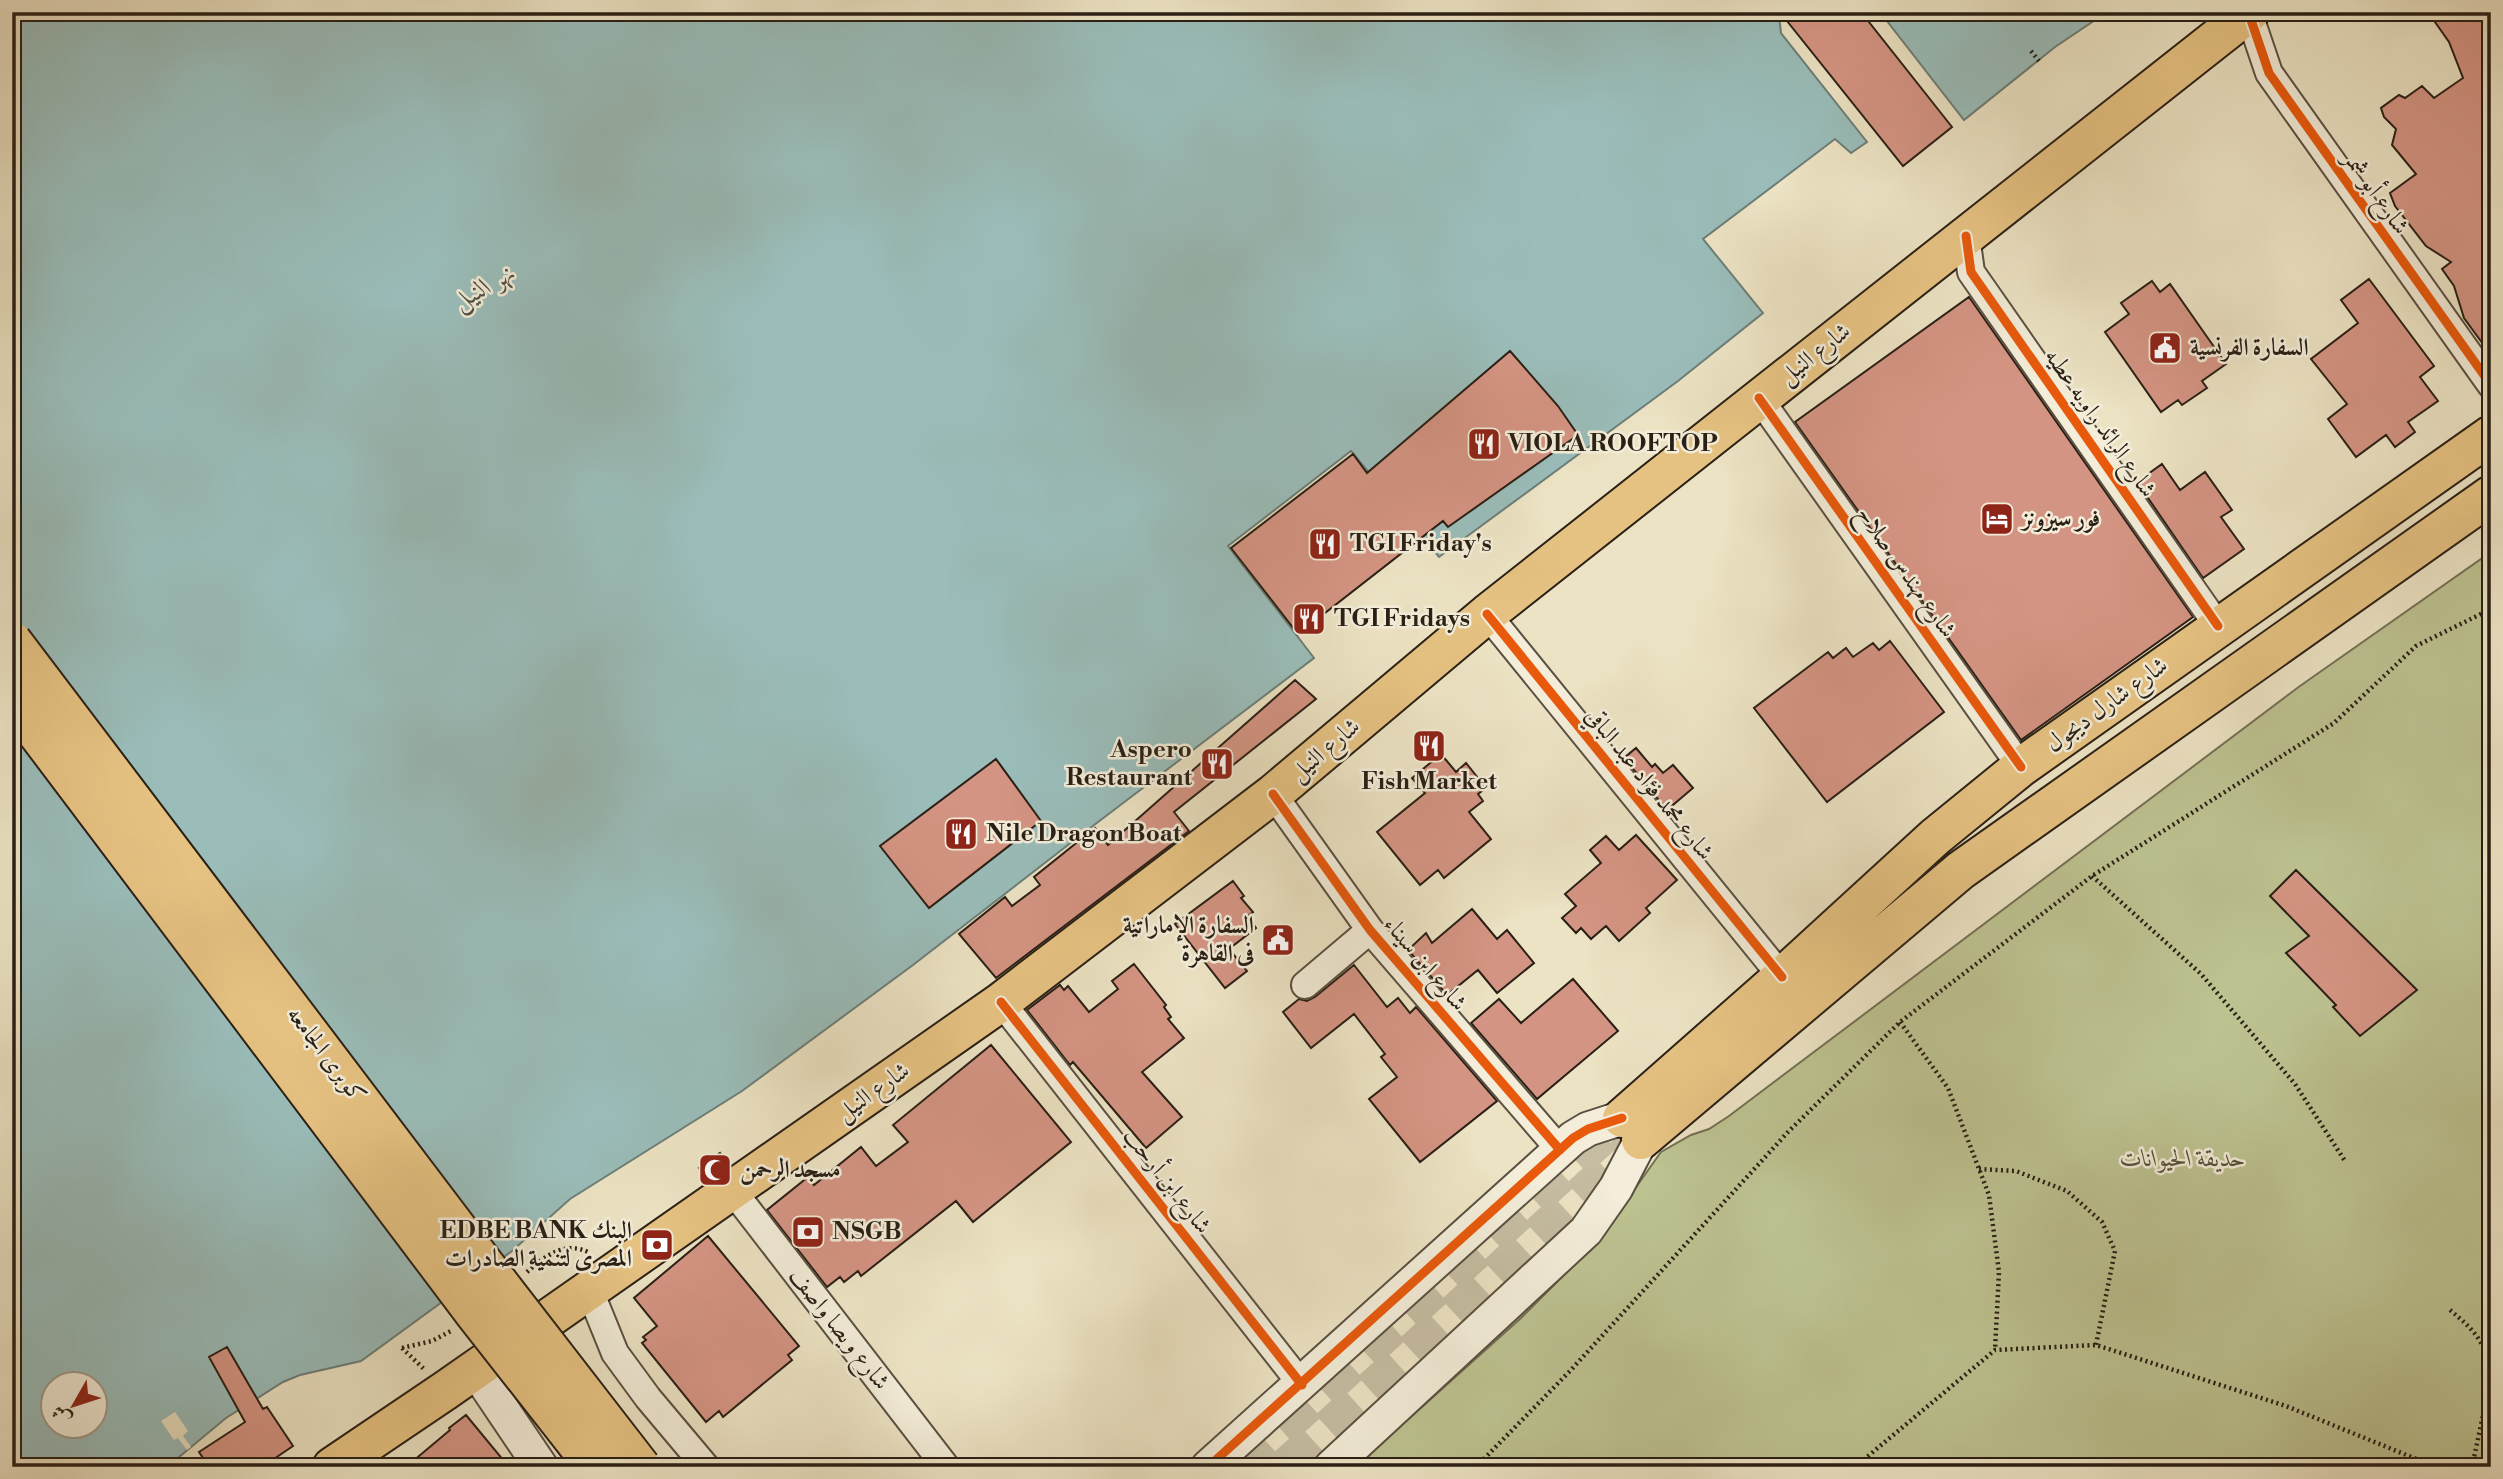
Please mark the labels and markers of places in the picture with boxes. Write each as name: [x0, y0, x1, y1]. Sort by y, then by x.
public building icon: السفارة الفرنسية: [2146, 329, 2184, 367]
place label: السفارة الفرنسية: [2190, 333, 2309, 363]
restaurant icon: VIOLA ROOFTOP: [1465, 425, 1503, 463]
place label: VIOLA ROOFTOP: [1507, 429, 1717, 459]
hotel icon: فور سيزونز: [1978, 500, 2016, 538]
place label: فور سيزونز: [2019, 504, 2100, 534]
restaurant icon: TGI Friday's: [1306, 525, 1344, 563]
place label: TGI Friday's: [1350, 529, 1492, 559]
restaurant icon: TGI Fridays: [1290, 600, 1328, 638]
place label: TGI Fridays: [1334, 604, 1470, 634]
restaurant icon: Fish Market: [1410, 727, 1448, 765]
place label: Aspero Restaurant: [1066, 735, 1192, 793]
restaurant icon: Aspero Restaurant: [1198, 745, 1236, 783]
place label: Fish Market: [1361, 767, 1497, 797]
restaurant icon: Nile Dragon Boat: [942, 815, 980, 853]
place label: Nile Dragon Boat: [986, 819, 1182, 849]
place label: السفارة الإماراتية فى القاهرة: [1123, 911, 1254, 969]
public building icon: السفارة الإماراتية فى القاهرة: [1259, 921, 1297, 959]
mosque icon: مسجد الرحمن: [696, 1151, 734, 1189]
place label: مسجد الرحمن: [740, 1155, 841, 1185]
bank icon: NSGB: [789, 1213, 827, 1251]
place label: EDBE BANK البنك المصرى لتنمية الصادرات: [440, 1216, 632, 1274]
place label: NSGB: [832, 1217, 902, 1247]
bank icon: EDBE BANK البنك المصرى لتنمية الصادرات: [638, 1226, 676, 1264]

